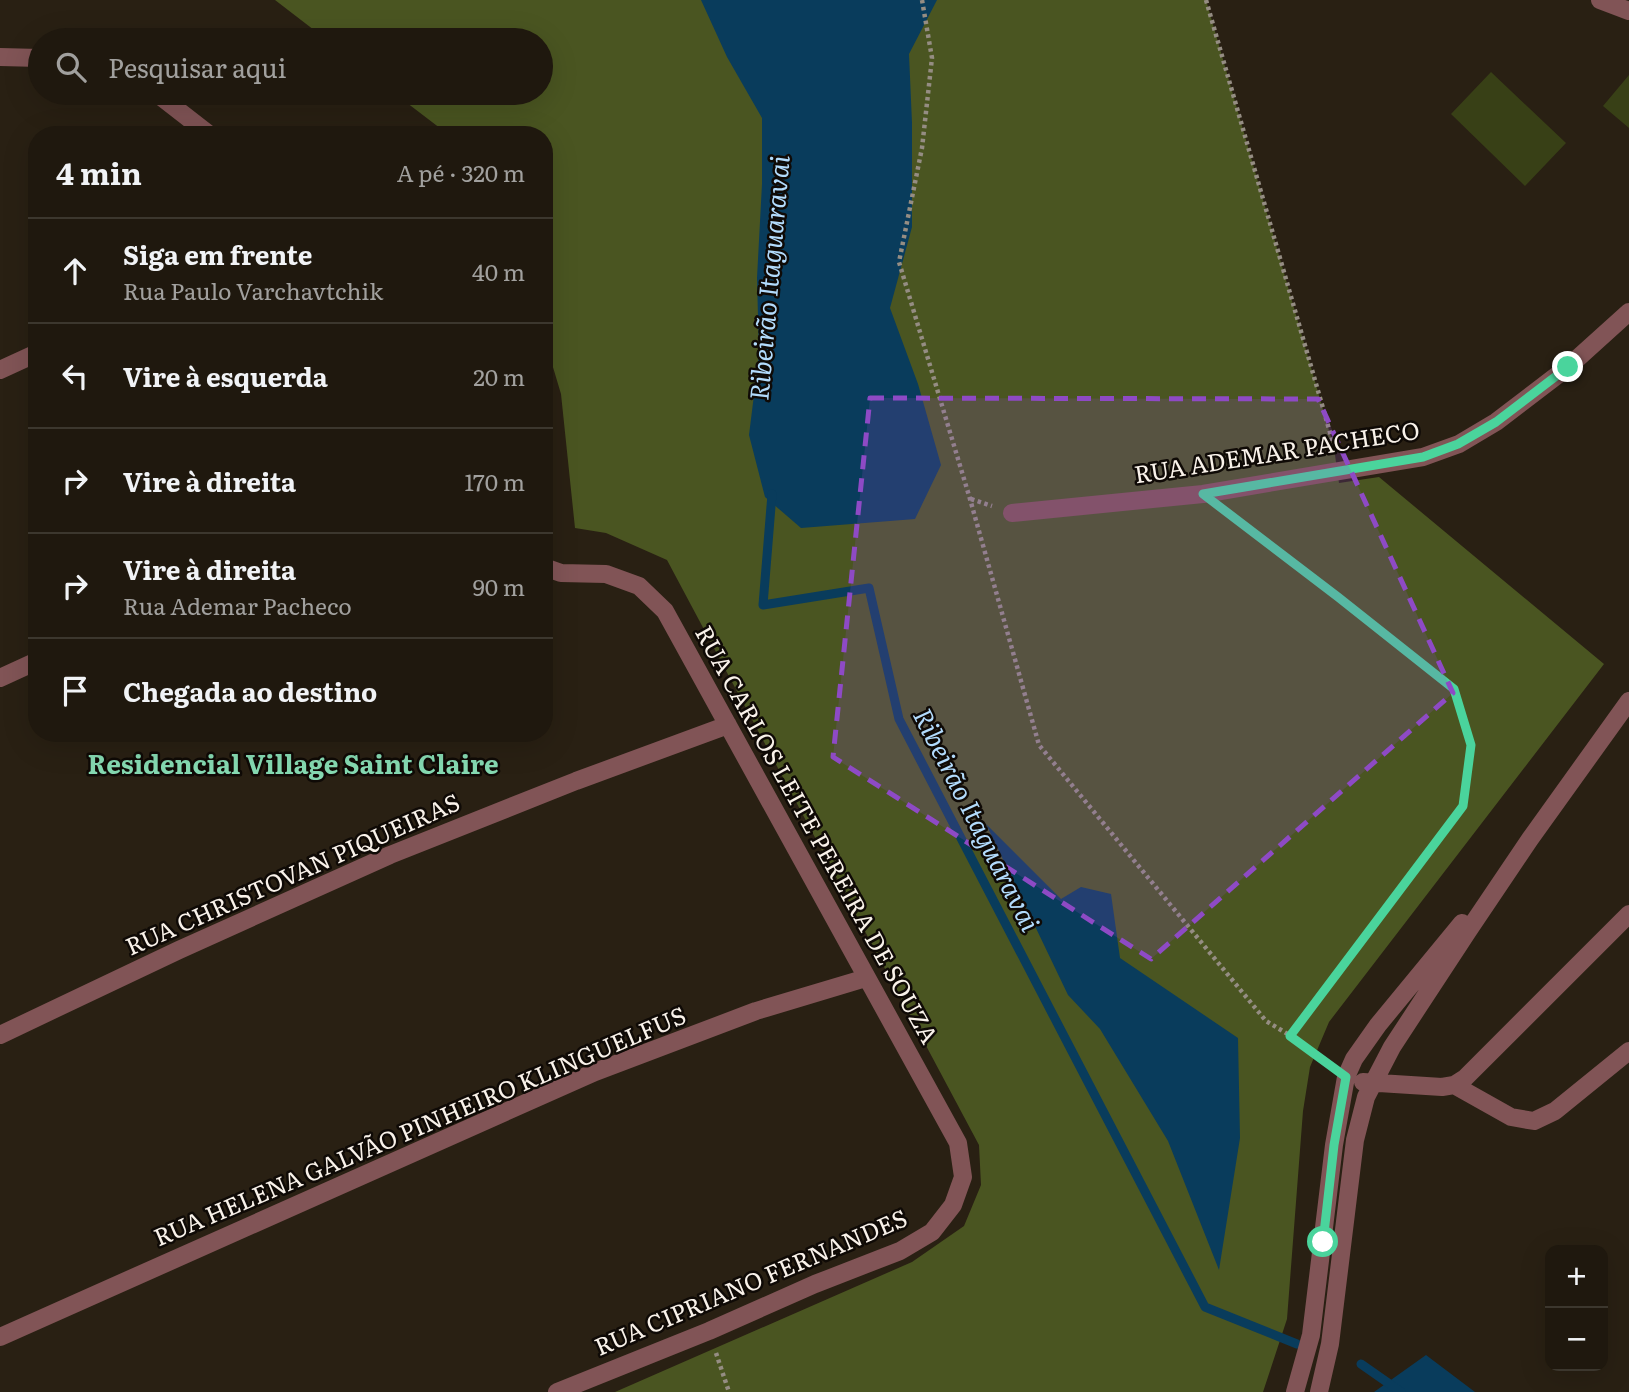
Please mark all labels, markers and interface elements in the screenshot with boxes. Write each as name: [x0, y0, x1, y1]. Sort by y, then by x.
search box: [28, 28, 553, 105]
text: Pesquisar aqui: [108, 47, 286, 86]
icon: search: [52, 48, 90, 86]
text: 4 min: [56, 150, 142, 194]
water label: Ribeirão Itaguaravai: [737, 153, 798, 402]
text: A pé · 320 m: [397, 155, 525, 189]
text: Siga em frente: [123, 234, 312, 273]
icon: ahead: [56, 252, 94, 290]
text: 40 m: [472, 254, 525, 288]
text: Rua Paulo Varchavtchik: [123, 273, 383, 307]
route end: [1552, 351, 1583, 382]
text: Vire à esquerda: [123, 356, 328, 395]
icon: left: [56, 357, 94, 395]
text: 20 m: [473, 359, 525, 393]
street label: RUA ADEMAR PACHECO: [1131, 411, 1422, 490]
text: Vire à direita: [123, 461, 296, 500]
icon: right: [56, 462, 94, 500]
text: 170 m: [464, 464, 525, 498]
text: Vire à direita: [123, 549, 296, 588]
icon: right: [56, 567, 94, 605]
text: 90 m: [473, 569, 525, 603]
text: Rua Ademar Pacheco: [123, 588, 352, 622]
street label: RUA CARLOS LEITE PEREIRA DE SOUZA: [688, 618, 948, 1050]
text: Chegada ao destino: [123, 671, 377, 710]
icon: arrive: [56, 672, 94, 710]
water label: Ribeirão Itaguaravai: [905, 700, 1052, 937]
district label: Residencial Village Saint Claire: [87, 743, 499, 782]
street label: RUA CHRISTOVAN PIQUEIRAS: [119, 783, 465, 962]
street label: RUA HELENA GALVÃO PINHEIRO KLINGUELFUS: [147, 996, 691, 1253]
street label: RUA CIPRIANO FERNANDES: [588, 1199, 912, 1363]
route start: [1307, 1226, 1338, 1257]
map controls: [1545, 1245, 1608, 1371]
button: +: [1545, 1245, 1608, 1308]
button: −: [1545, 1308, 1608, 1371]

